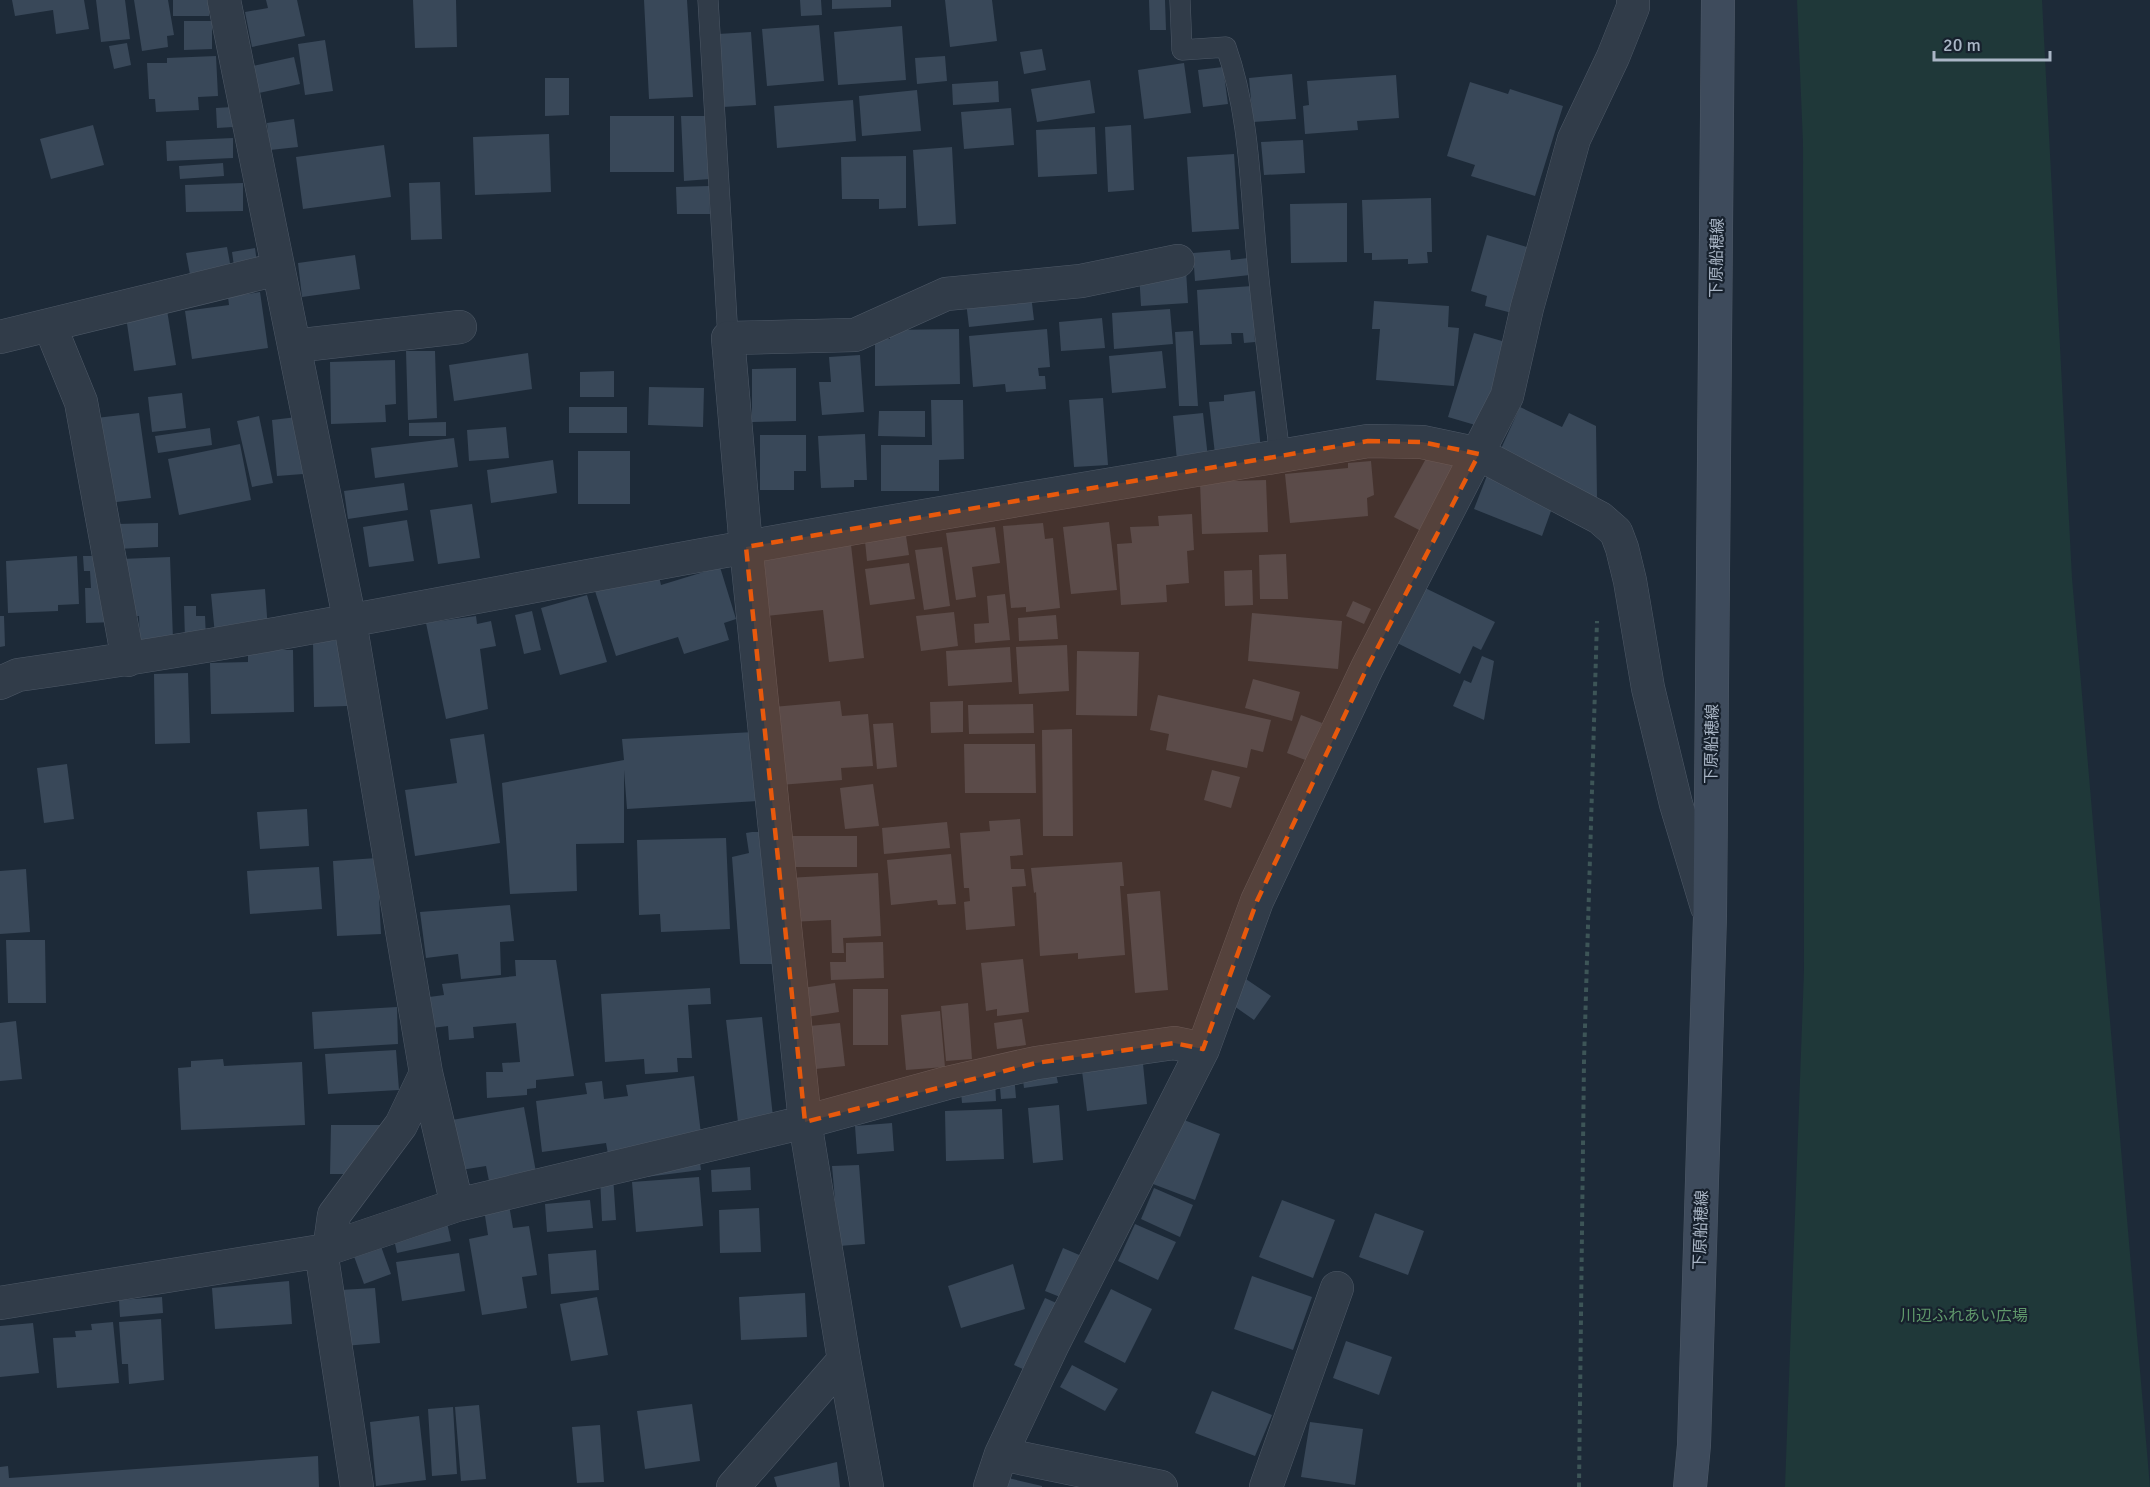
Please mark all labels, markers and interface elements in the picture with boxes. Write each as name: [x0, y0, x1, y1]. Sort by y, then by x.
scale bar: [1934, 24, 2050, 62]
text: 20 m: [1943, 34, 1981, 56]
street label: 下原船穂線: [1706, 218, 1728, 298]
street label: 下原船穂線: [1701, 704, 1723, 784]
street label: 下原船穂線: [1690, 1190, 1712, 1270]
park label: 川辺ふれあい広場: [1900, 1306, 2028, 1326]

